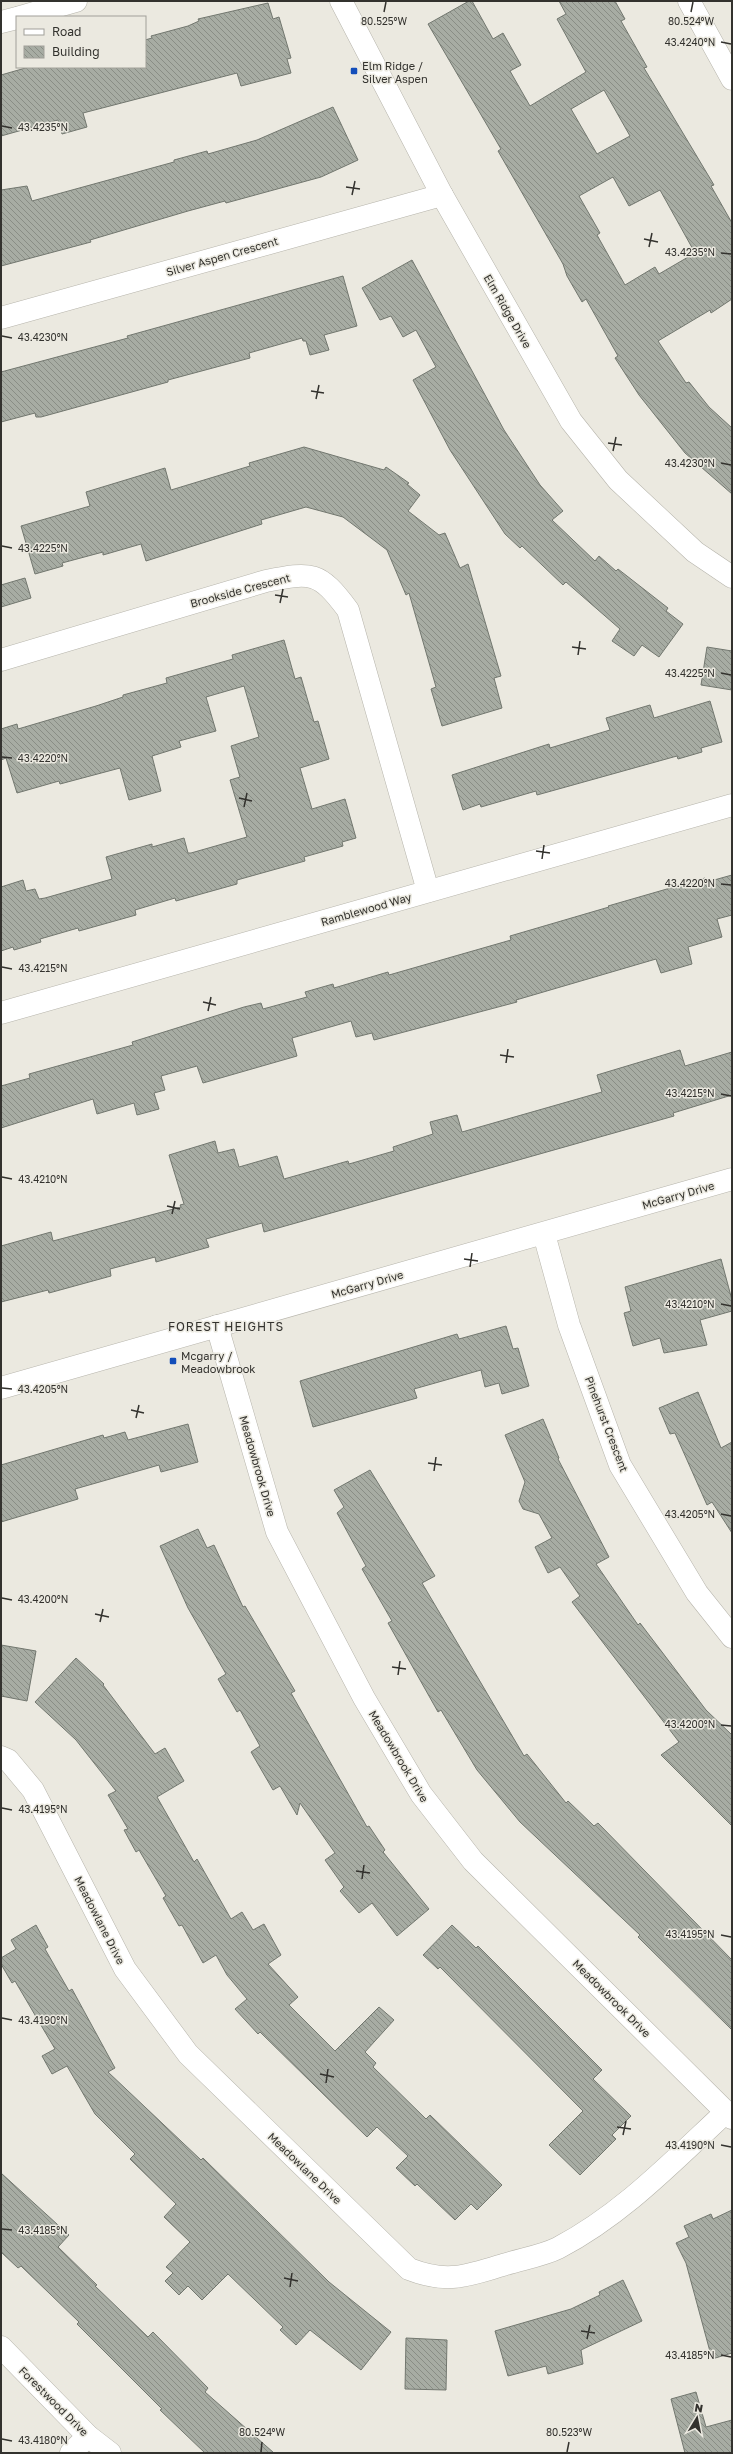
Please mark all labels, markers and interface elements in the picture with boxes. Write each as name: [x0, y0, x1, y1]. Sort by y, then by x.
text: 80.525°W: [361, 15, 407, 27]
text: 80.524°W: [668, 15, 714, 27]
legend: [16, 16, 146, 68]
text: Road: [52, 24, 81, 39]
text: 43.4240°N: [665, 36, 715, 48]
text: Building: [52, 44, 100, 59]
place label: Elm Ridge / Silver Aspen: [362, 59, 428, 85]
marker: Elm Ridge / Silver Aspen: [349, 66, 359, 76]
text: 43.4235°N: [18, 121, 68, 133]
street label: Silver Aspen Crescent: [165, 234, 279, 278]
text: 43.4235°N: [665, 246, 715, 258]
street label: Elm Ridge Drive: [482, 272, 534, 350]
text: 43.4230°N: [18, 331, 68, 343]
text: 43.4230°N: [665, 457, 715, 469]
text: 43.4225°N: [18, 542, 68, 554]
street label: Brookside Crescent: [189, 570, 291, 610]
text: 43.4225°N: [665, 667, 715, 679]
text: 43.4220°N: [18, 752, 68, 764]
text: 43.4220°N: [665, 877, 715, 889]
street label: Ramblewood Way: [319, 890, 413, 928]
text: 43.4215°N: [19, 962, 68, 974]
text: 43.4215°N: [666, 1087, 715, 1099]
text: 43.4210°N: [18, 1173, 68, 1185]
street label: McGarry Drive: [640, 1178, 716, 1212]
street label: McGarry Drive: [329, 1267, 405, 1301]
text: 43.4210°N: [665, 1298, 715, 1310]
district label: FOREST HEIGHTS: [168, 1319, 284, 1334]
place label: Mcgarry / Meadowbrook: [181, 1349, 256, 1375]
marker: Mcgarry / Meadowbrook: [168, 1356, 178, 1366]
street label: Pinehurst Crescent: [583, 1374, 631, 1474]
text: 43.4205°N: [18, 1383, 68, 1395]
street label: Meadowbrook Drive: [237, 1414, 279, 1518]
text: 43.4205°N: [665, 1508, 715, 1520]
text: 43.4200°N: [18, 1593, 68, 1605]
street label: Meadowbrook Drive: [366, 1708, 432, 1804]
text: 43.4200°N: [665, 1718, 715, 1730]
text: 43.4195°N: [18, 1803, 68, 1815]
street label: Meadowlane Drive: [72, 1874, 128, 1966]
text: 43.4195°N: [665, 1928, 715, 1940]
street label: Meadowbrook Drive: [570, 1956, 654, 2040]
text: 43.4190°N: [18, 2014, 68, 2026]
street label: Meadowlane Drive: [266, 2130, 344, 2206]
text: 43.4190°N: [665, 2139, 715, 2151]
text: 43.4185°N: [18, 2224, 68, 2236]
text: 43.4185°N: [665, 2349, 715, 2361]
street label: Forestwood Drive: [17, 2364, 91, 2438]
north arrow: [677, 2398, 717, 2438]
text: N: [694, 2401, 704, 2415]
text: 80.524°W: [239, 2426, 285, 2438]
text: 80.523°W: [546, 2426, 593, 2438]
text: 43.4180°N: [18, 2434, 68, 2446]

